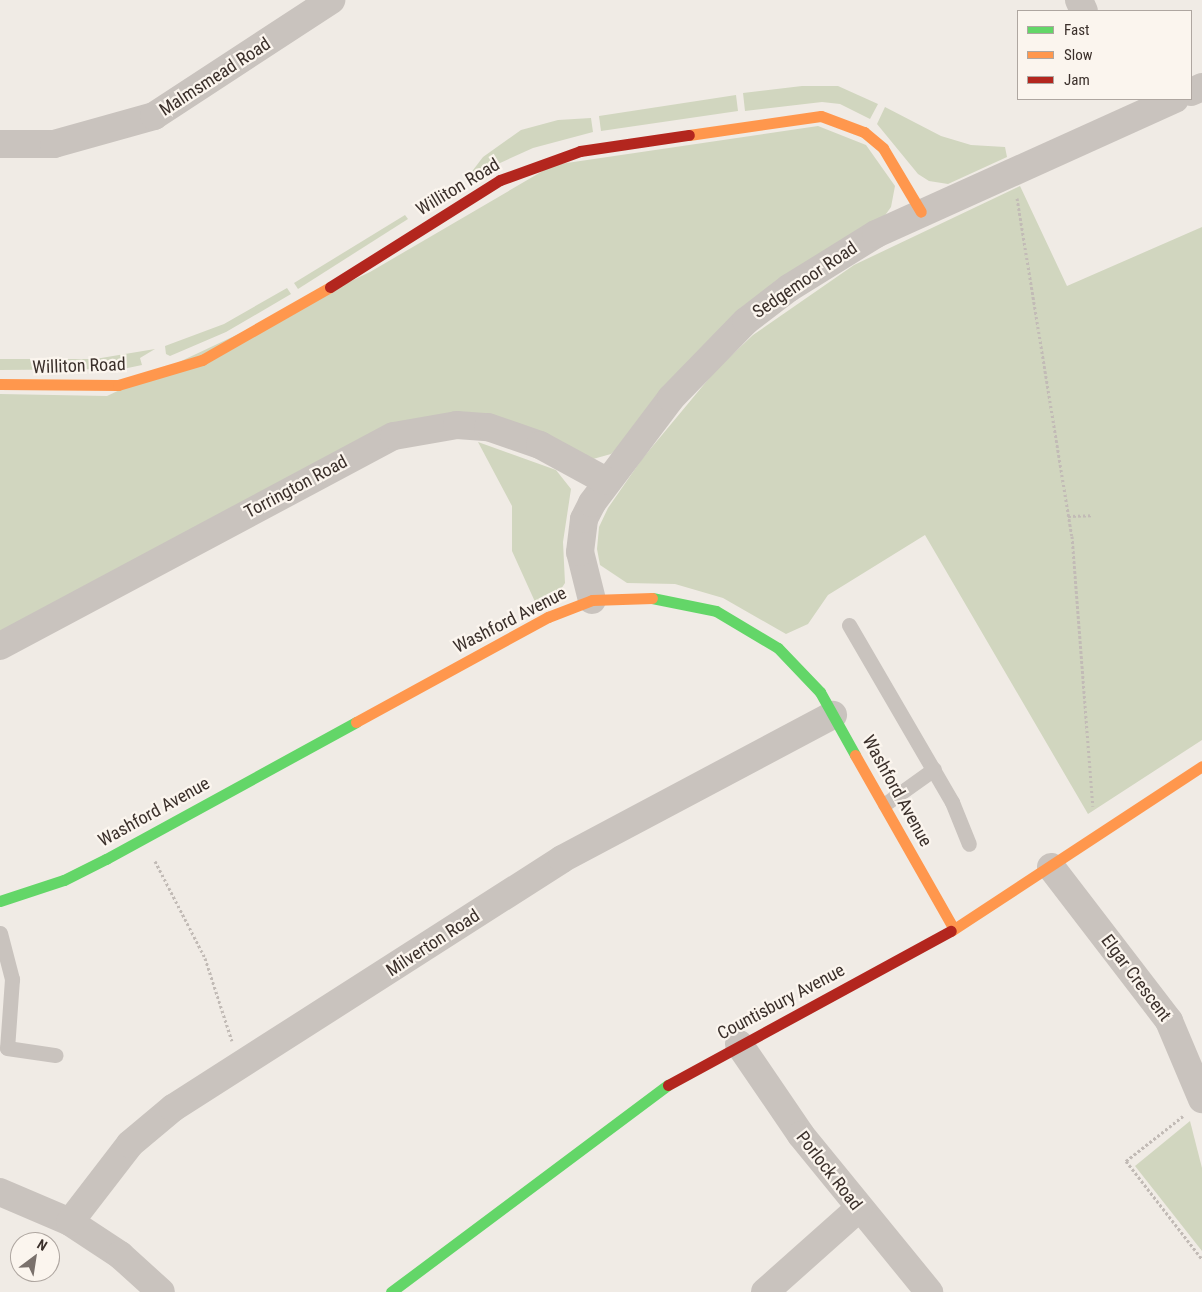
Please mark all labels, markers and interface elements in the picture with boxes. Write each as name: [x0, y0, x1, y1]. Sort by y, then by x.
legend: [1017, 10, 1192, 100]
text: Fast: [1064, 21, 1089, 39]
street label: Malmsmead Road: [155, 33, 275, 121]
text: Slow: [1064, 46, 1093, 64]
text: Jam: [1064, 71, 1090, 89]
street label: Williton Road: [412, 154, 504, 220]
street label: Sedgemoor Road: [749, 237, 861, 323]
street label: Williton Road: [32, 354, 126, 378]
street label: Torrington Road: [241, 451, 351, 523]
street label: Washford Avenue: [450, 582, 570, 658]
street label: Washford Avenue: [858, 732, 936, 850]
street label: Washford Avenue: [95, 773, 213, 851]
street label: Milverton Road: [382, 905, 484, 981]
street label: Elgar Crescent: [1096, 930, 1176, 1026]
street label: Countisbury Avenue: [714, 959, 848, 1045]
street label: Porlock Road: [791, 1127, 867, 1215]
north arrow: [10, 1232, 60, 1282]
text: N: [34, 1236, 50, 1254]

